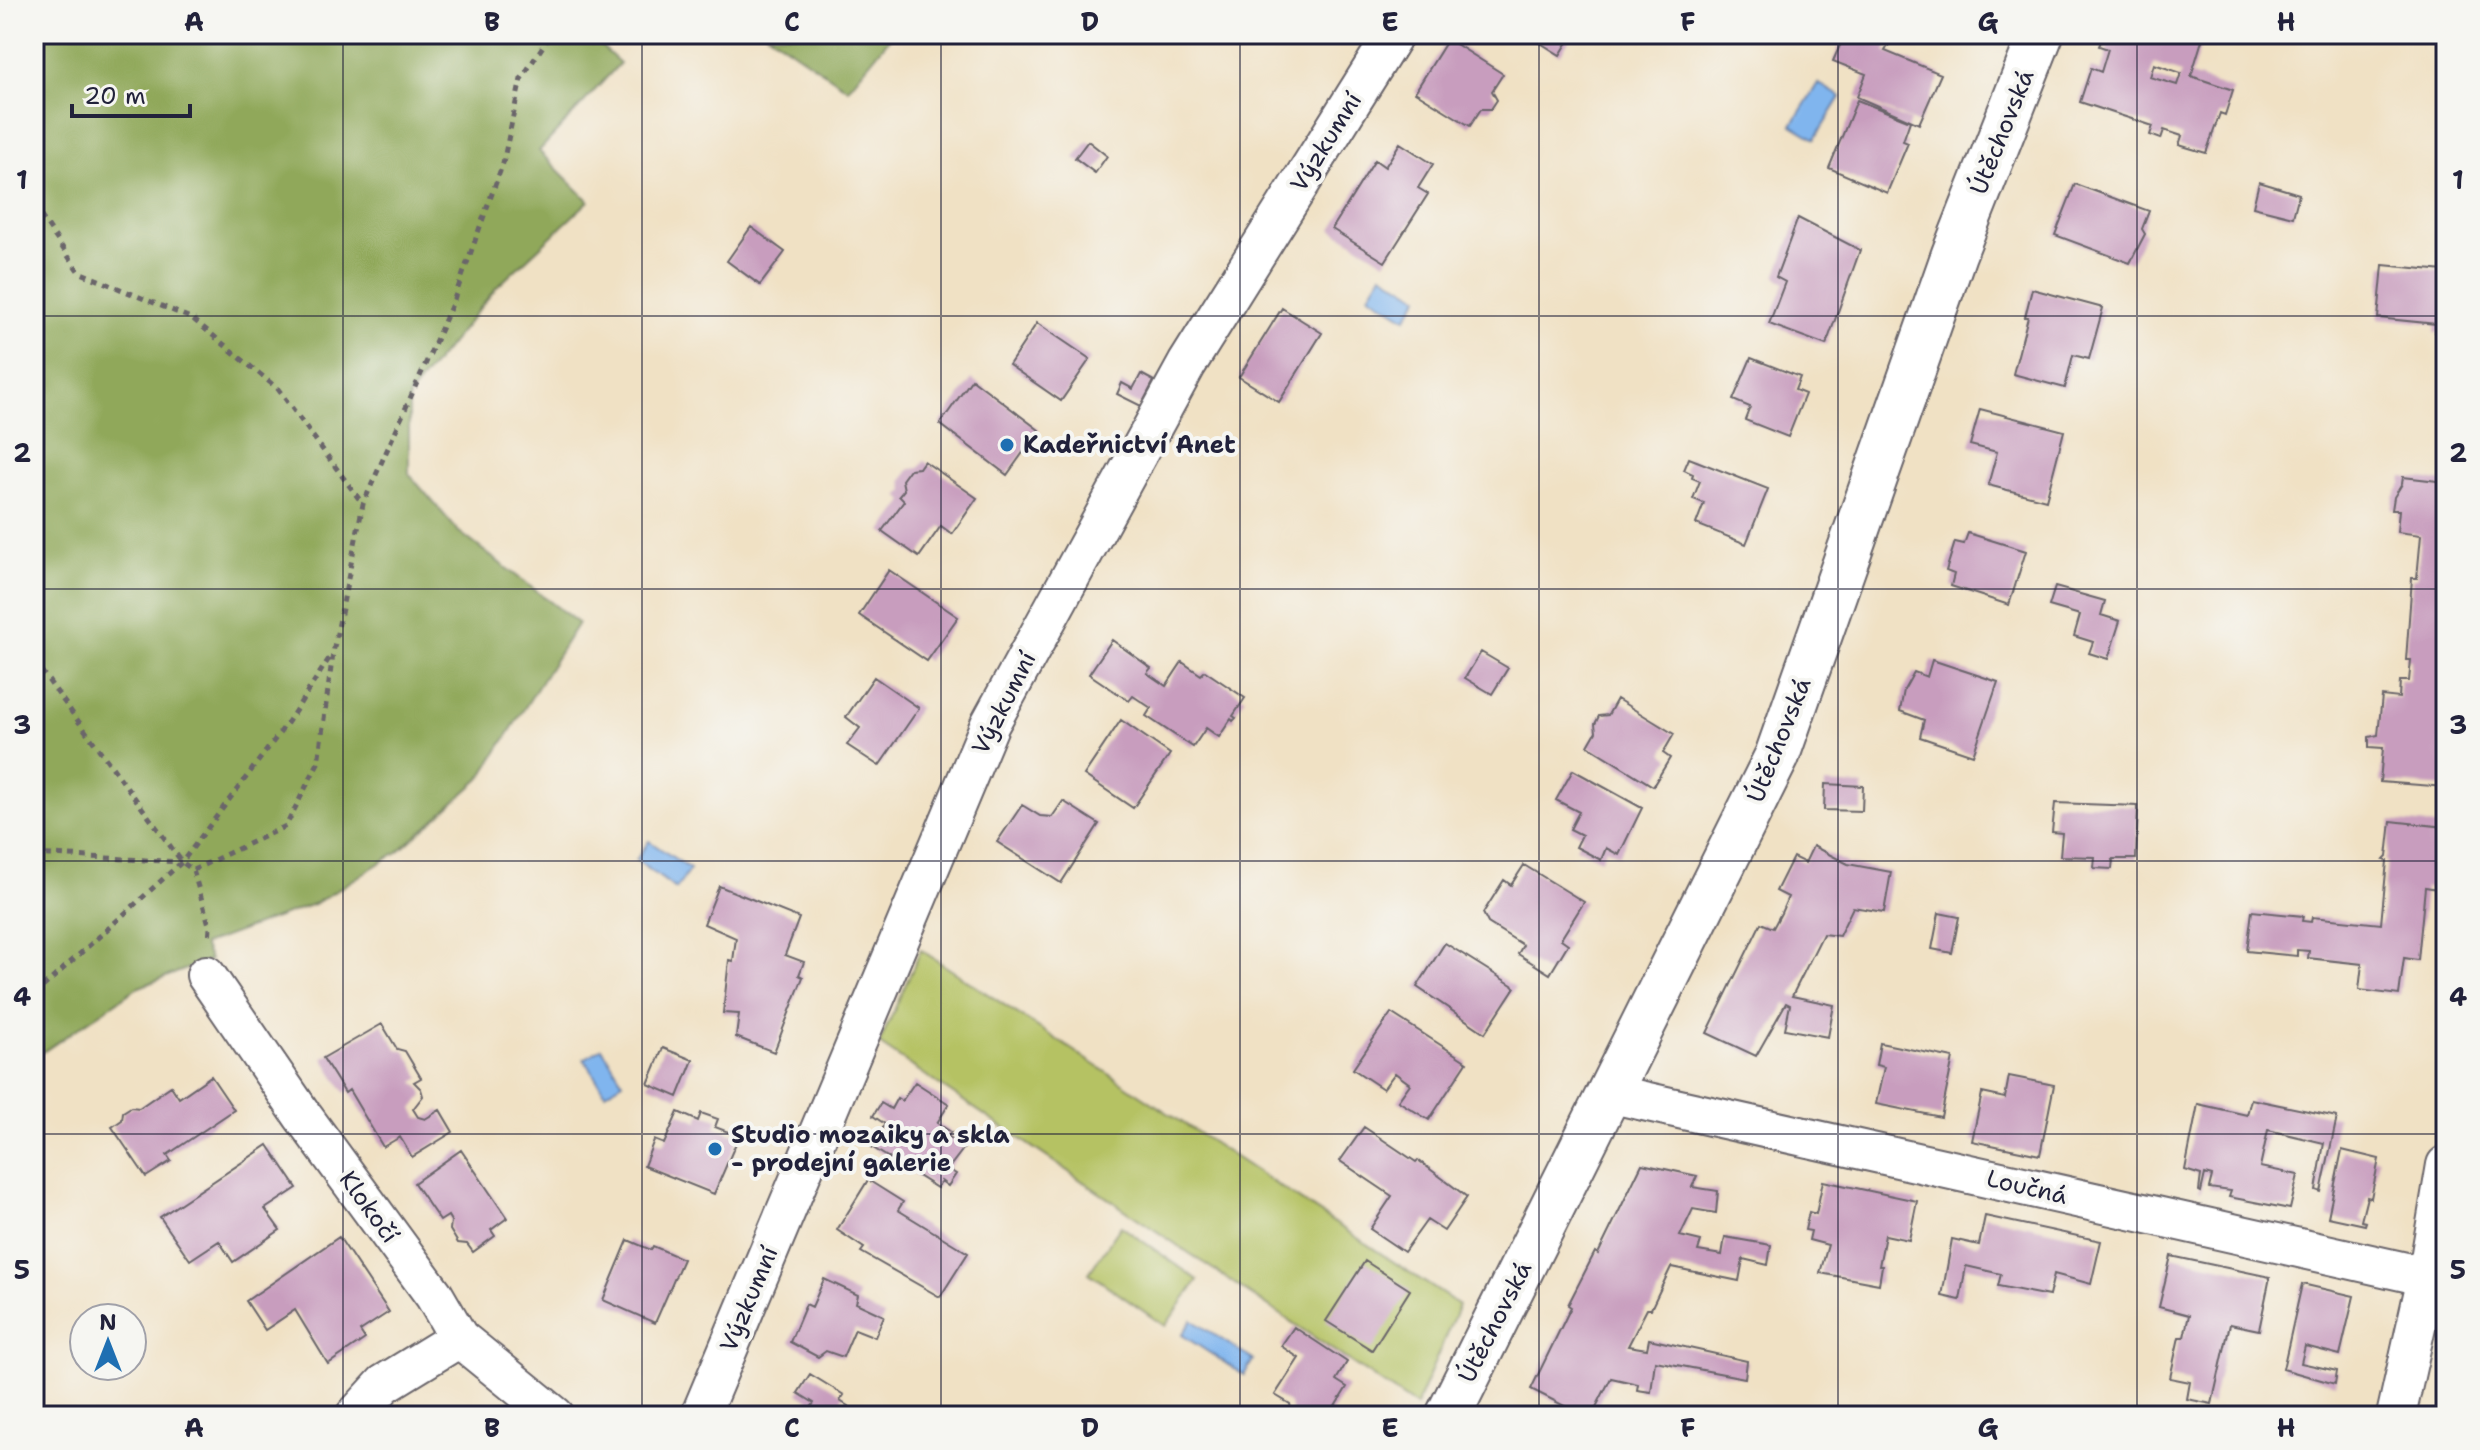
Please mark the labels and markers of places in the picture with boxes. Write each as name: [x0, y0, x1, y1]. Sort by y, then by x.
place label: Kadeřnictví Anet: [1023, 429, 1236, 461]
marker: Kadeřnictví Anet: [998, 436, 1016, 454]
place label: Studio mozaiky a skla - prodejní galerie: [731, 1119, 1010, 1179]
marker: Studio mozaiky a skla - prodejní galerie: [706, 1140, 724, 1158]

